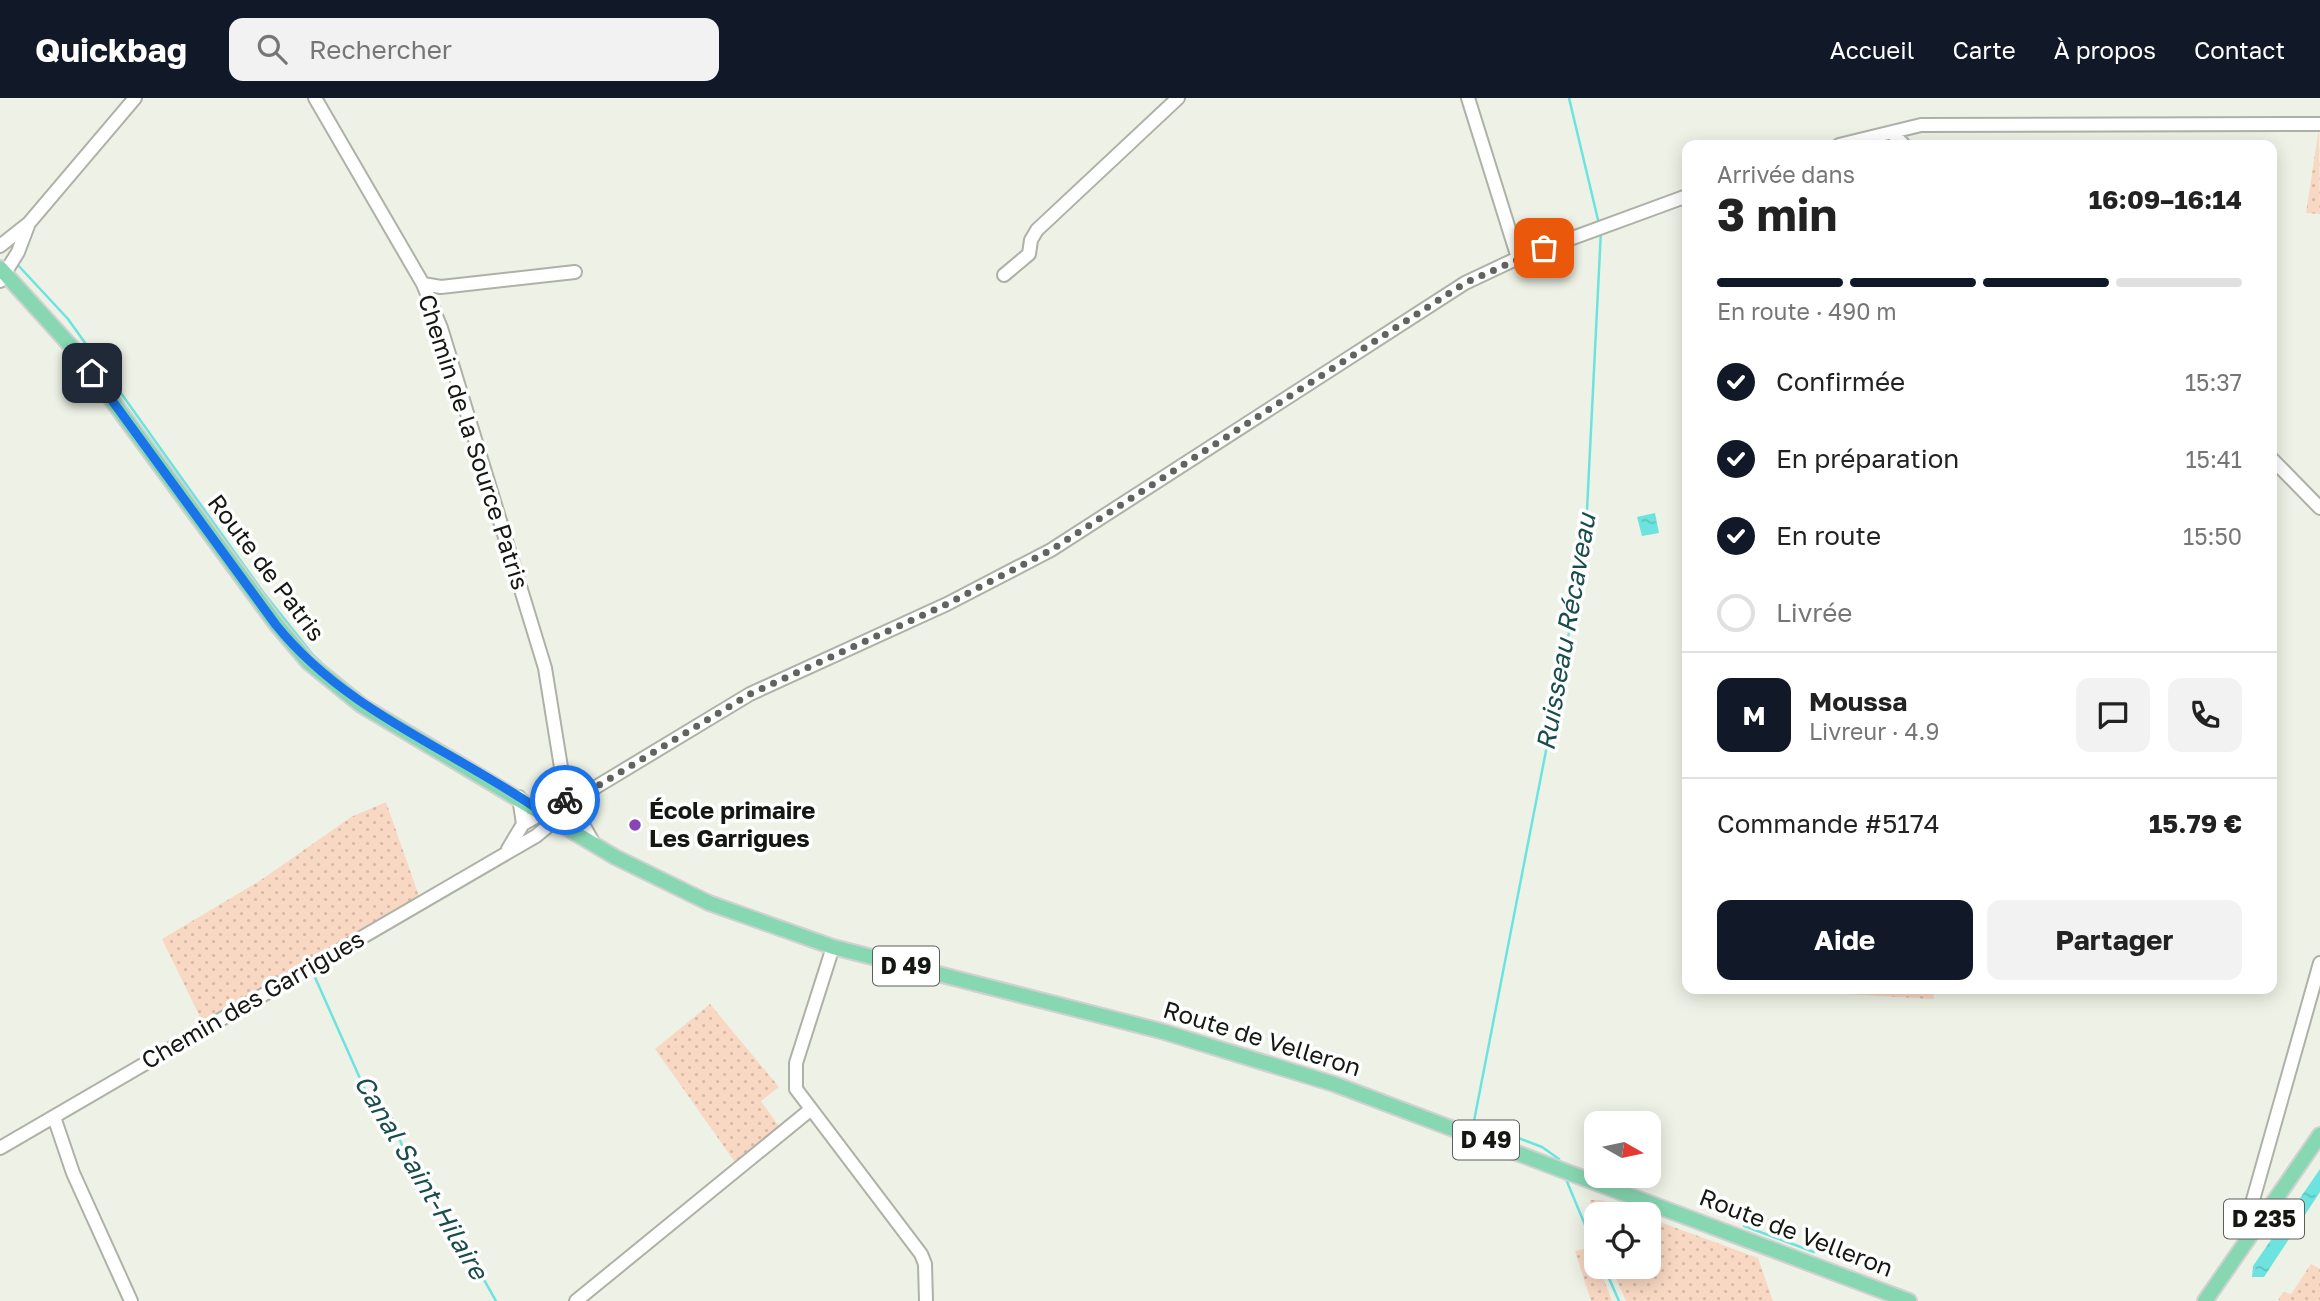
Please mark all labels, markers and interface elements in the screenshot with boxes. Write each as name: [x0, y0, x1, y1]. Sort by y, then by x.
search box: [229, 18, 719, 81]
text: Quickbag: [35, 30, 187, 69]
icon: search: [253, 30, 291, 68]
text: Rechercher: [309, 34, 452, 65]
text: Accueil: [1830, 35, 1914, 64]
text: Carte: [1952, 35, 2016, 64]
text: À propos: [2054, 35, 2156, 64]
text: Contact: [2194, 35, 2285, 64]
text: Arrivée dans: [1717, 160, 1855, 188]
text: 16:09–16:14: [2089, 184, 2242, 215]
text: 3 min: [1717, 186, 1837, 241]
pin: [1514, 218, 1574, 278]
icon: bag: [1525, 229, 1563, 267]
street label: Chemin de la Source Patris: [413, 290, 536, 593]
text: En route · 490 m: [1717, 297, 1897, 325]
pin: [62, 343, 122, 403]
icon: home: [73, 354, 111, 392]
icon: check: [1717, 363, 1755, 401]
text: Confirmée: [1776, 366, 1905, 397]
text: 15:37: [2185, 368, 2242, 396]
icon: check: [1717, 440, 1755, 478]
text: En préparation: [1776, 443, 1959, 474]
text: 15:41: [2185, 445, 2242, 473]
street label: Route de Patris: [203, 488, 332, 646]
water label: Ruisseau Récaveau: [1529, 509, 1602, 753]
icon: check: [1717, 517, 1755, 555]
text: En route: [1776, 520, 1881, 551]
text: 15:50: [2183, 522, 2242, 550]
text: Livrée: [1776, 597, 1852, 628]
button: chat: [2076, 678, 2150, 752]
button: phone: [2168, 678, 2242, 752]
text: Moussa: [1809, 686, 1907, 717]
text: M: [1742, 700, 1766, 731]
text: Livreur · 4.9: [1809, 717, 1939, 745]
courier: [530, 765, 600, 835]
icon: bike: [546, 781, 584, 819]
place label: École primaire Les Garrigues: [649, 795, 816, 852]
text: Commande #5174: [1717, 808, 1940, 839]
text: 15.79 €: [2149, 808, 2242, 839]
marker: École primaire Les Garrigues: [627, 817, 643, 833]
button: Aide: [1717, 900, 1973, 980]
button: Partager: [1987, 900, 2242, 980]
street label: Chemin des Garrigues: [136, 923, 369, 1074]
road number: D 49: [873, 946, 939, 986]
street label: Route de Velleron: [1160, 994, 1365, 1081]
water label: Canal Saint-Hilaire: [348, 1069, 496, 1286]
north arrow: [1584, 1111, 1661, 1188]
map controls: [1584, 1111, 1661, 1279]
road number: D 49: [1453, 1121, 1519, 1160]
street label: Route de Velleron: [1696, 1181, 1897, 1282]
road number: D 235: [2224, 1200, 2304, 1238]
button: locate: [1584, 1202, 1661, 1279]

